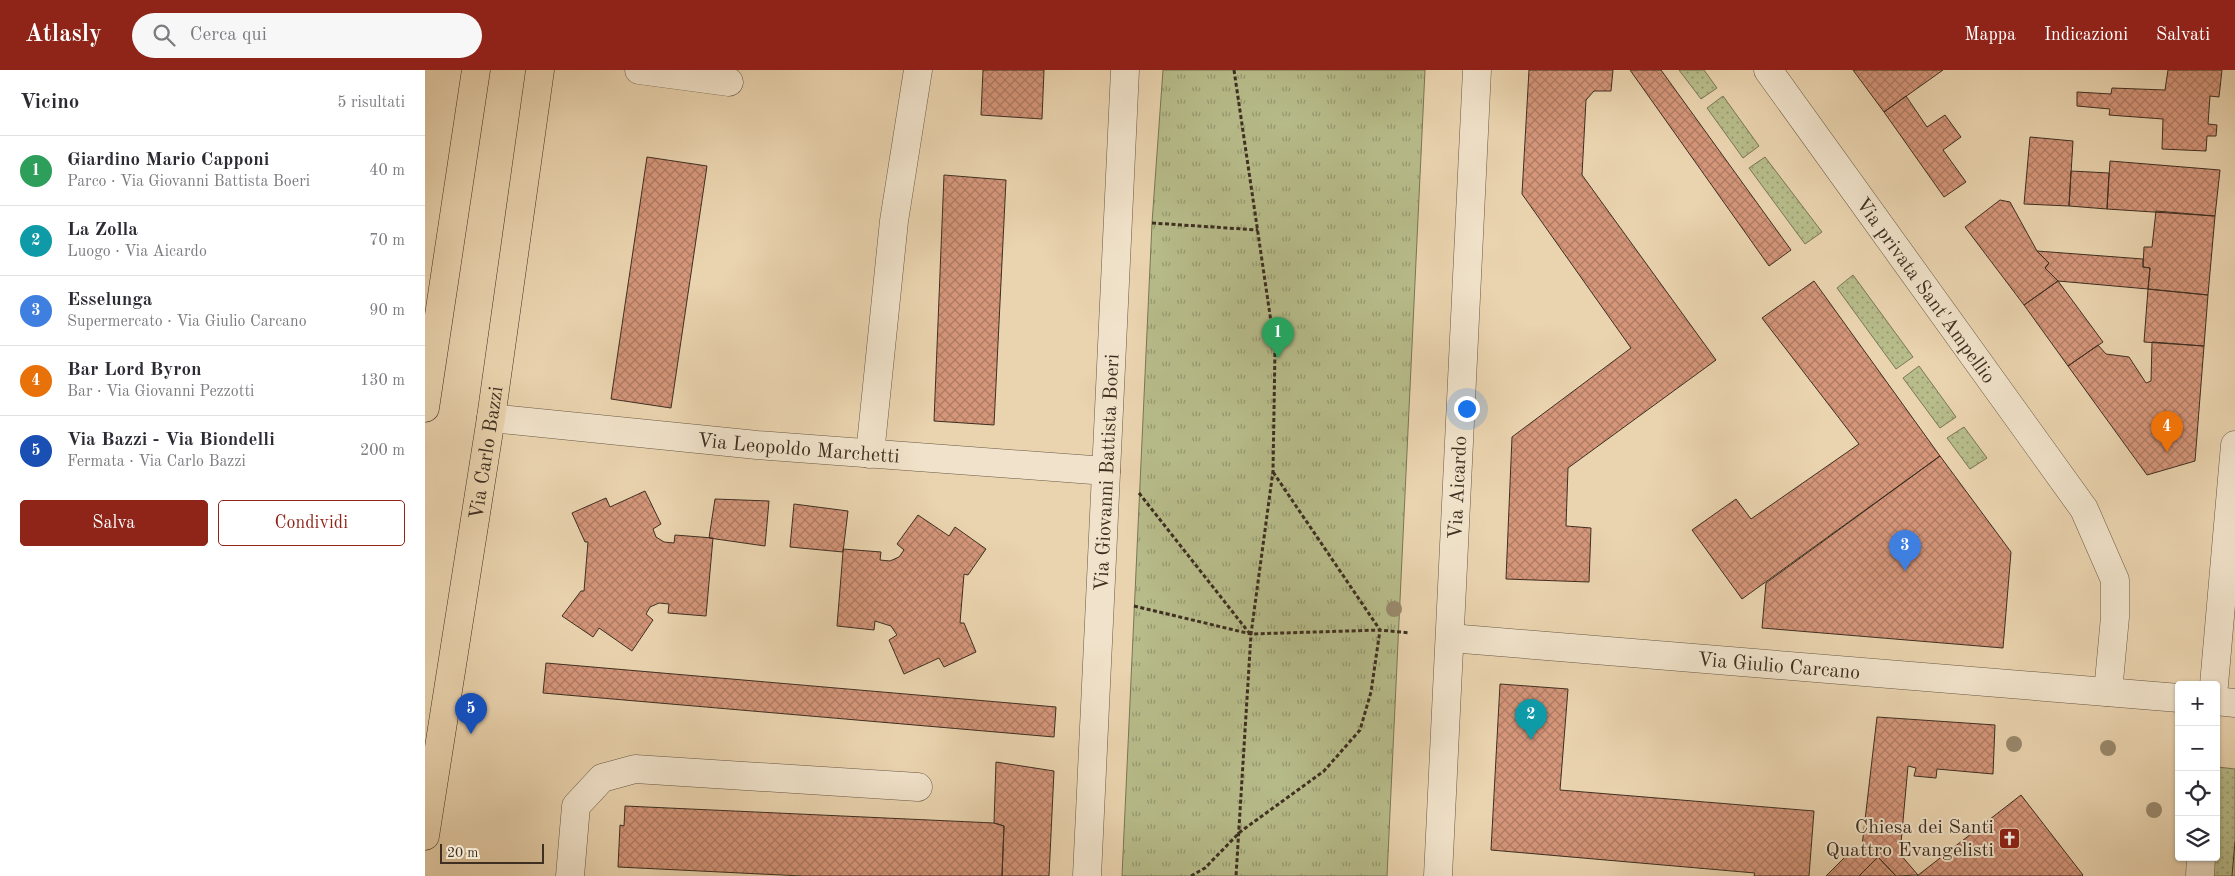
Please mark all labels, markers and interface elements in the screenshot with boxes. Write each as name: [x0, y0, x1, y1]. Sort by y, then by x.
search box: [132, 13, 482, 58]
icon: search: [150, 21, 178, 49]
text: Atlasly: [25, 23, 102, 47]
text: Cerca qui: [190, 26, 267, 45]
text: Mappa: [1964, 26, 2016, 44]
text: Indicazioni: [2044, 26, 2128, 44]
text: Salvati: [2156, 26, 2210, 44]
text: Vicino: [20, 92, 79, 113]
text: 5 risultati: [337, 95, 405, 111]
text: Giardino Mario Capponi: [67, 151, 269, 170]
text: 1: [31, 163, 41, 179]
text: 40 m: [369, 163, 405, 179]
text: Parco · Via Giovanni Battista Boeri: [67, 174, 310, 190]
street label: Via privata Sant'Ampellio: [1851, 195, 1998, 388]
text: La Zolla: [67, 221, 138, 240]
text: 2: [31, 233, 41, 249]
text: 70 m: [369, 233, 405, 249]
text: Luogo · Via Aicardo: [67, 244, 207, 260]
text: Esselunga: [67, 291, 152, 310]
text: 3: [31, 303, 41, 319]
text: 90 m: [369, 303, 405, 319]
text: Supermercato · Via Giulio Carcano: [67, 314, 307, 330]
pin: 1: [1262, 317, 1294, 358]
street label: Via Giovanni Battista Boeri: [1092, 353, 1124, 592]
text: Bar Lord Byron: [67, 361, 202, 380]
text: 4: [31, 373, 41, 389]
text: 130 m: [360, 373, 405, 389]
text: Bar · Via Giovanni Pezzotti: [67, 384, 254, 400]
street label: Via Carlo Bazzi: [467, 385, 507, 521]
your location: [1454, 396, 1480, 422]
pin: 4: [2151, 411, 2183, 452]
text: Via Bazzi - Via Biondelli: [67, 431, 275, 450]
street label: Via Leopoldo Marchetti: [696, 431, 900, 468]
street label: Via Aicardo: [1446, 435, 1471, 540]
text: 5: [31, 443, 41, 459]
text: 200 m: [360, 443, 405, 459]
text: Fermata · Via Carlo Bazzi: [67, 454, 246, 470]
button: Salva: [20, 500, 208, 546]
button: Condividi: [218, 500, 405, 546]
pin: 3: [1889, 530, 1921, 571]
street label: Via Giulio Carcano: [1697, 650, 1861, 684]
map controls: [2175, 681, 2220, 861]
button: +: [2175, 681, 2220, 726]
pin: 5: [455, 693, 487, 734]
pin: 2: [1515, 699, 1547, 740]
button: −: [2175, 726, 2220, 771]
button: locate: [2175, 771, 2220, 816]
button: layers: [2175, 816, 2220, 861]
place label: Chiesa dei Santi Quattro Evangelisti: [1825, 818, 1994, 861]
church icon: Chiesa dei Santi Quattro Evangelisti: [1998, 826, 2022, 850]
scale bar: [440, 841, 544, 864]
text: 20 m: [447, 846, 478, 860]

